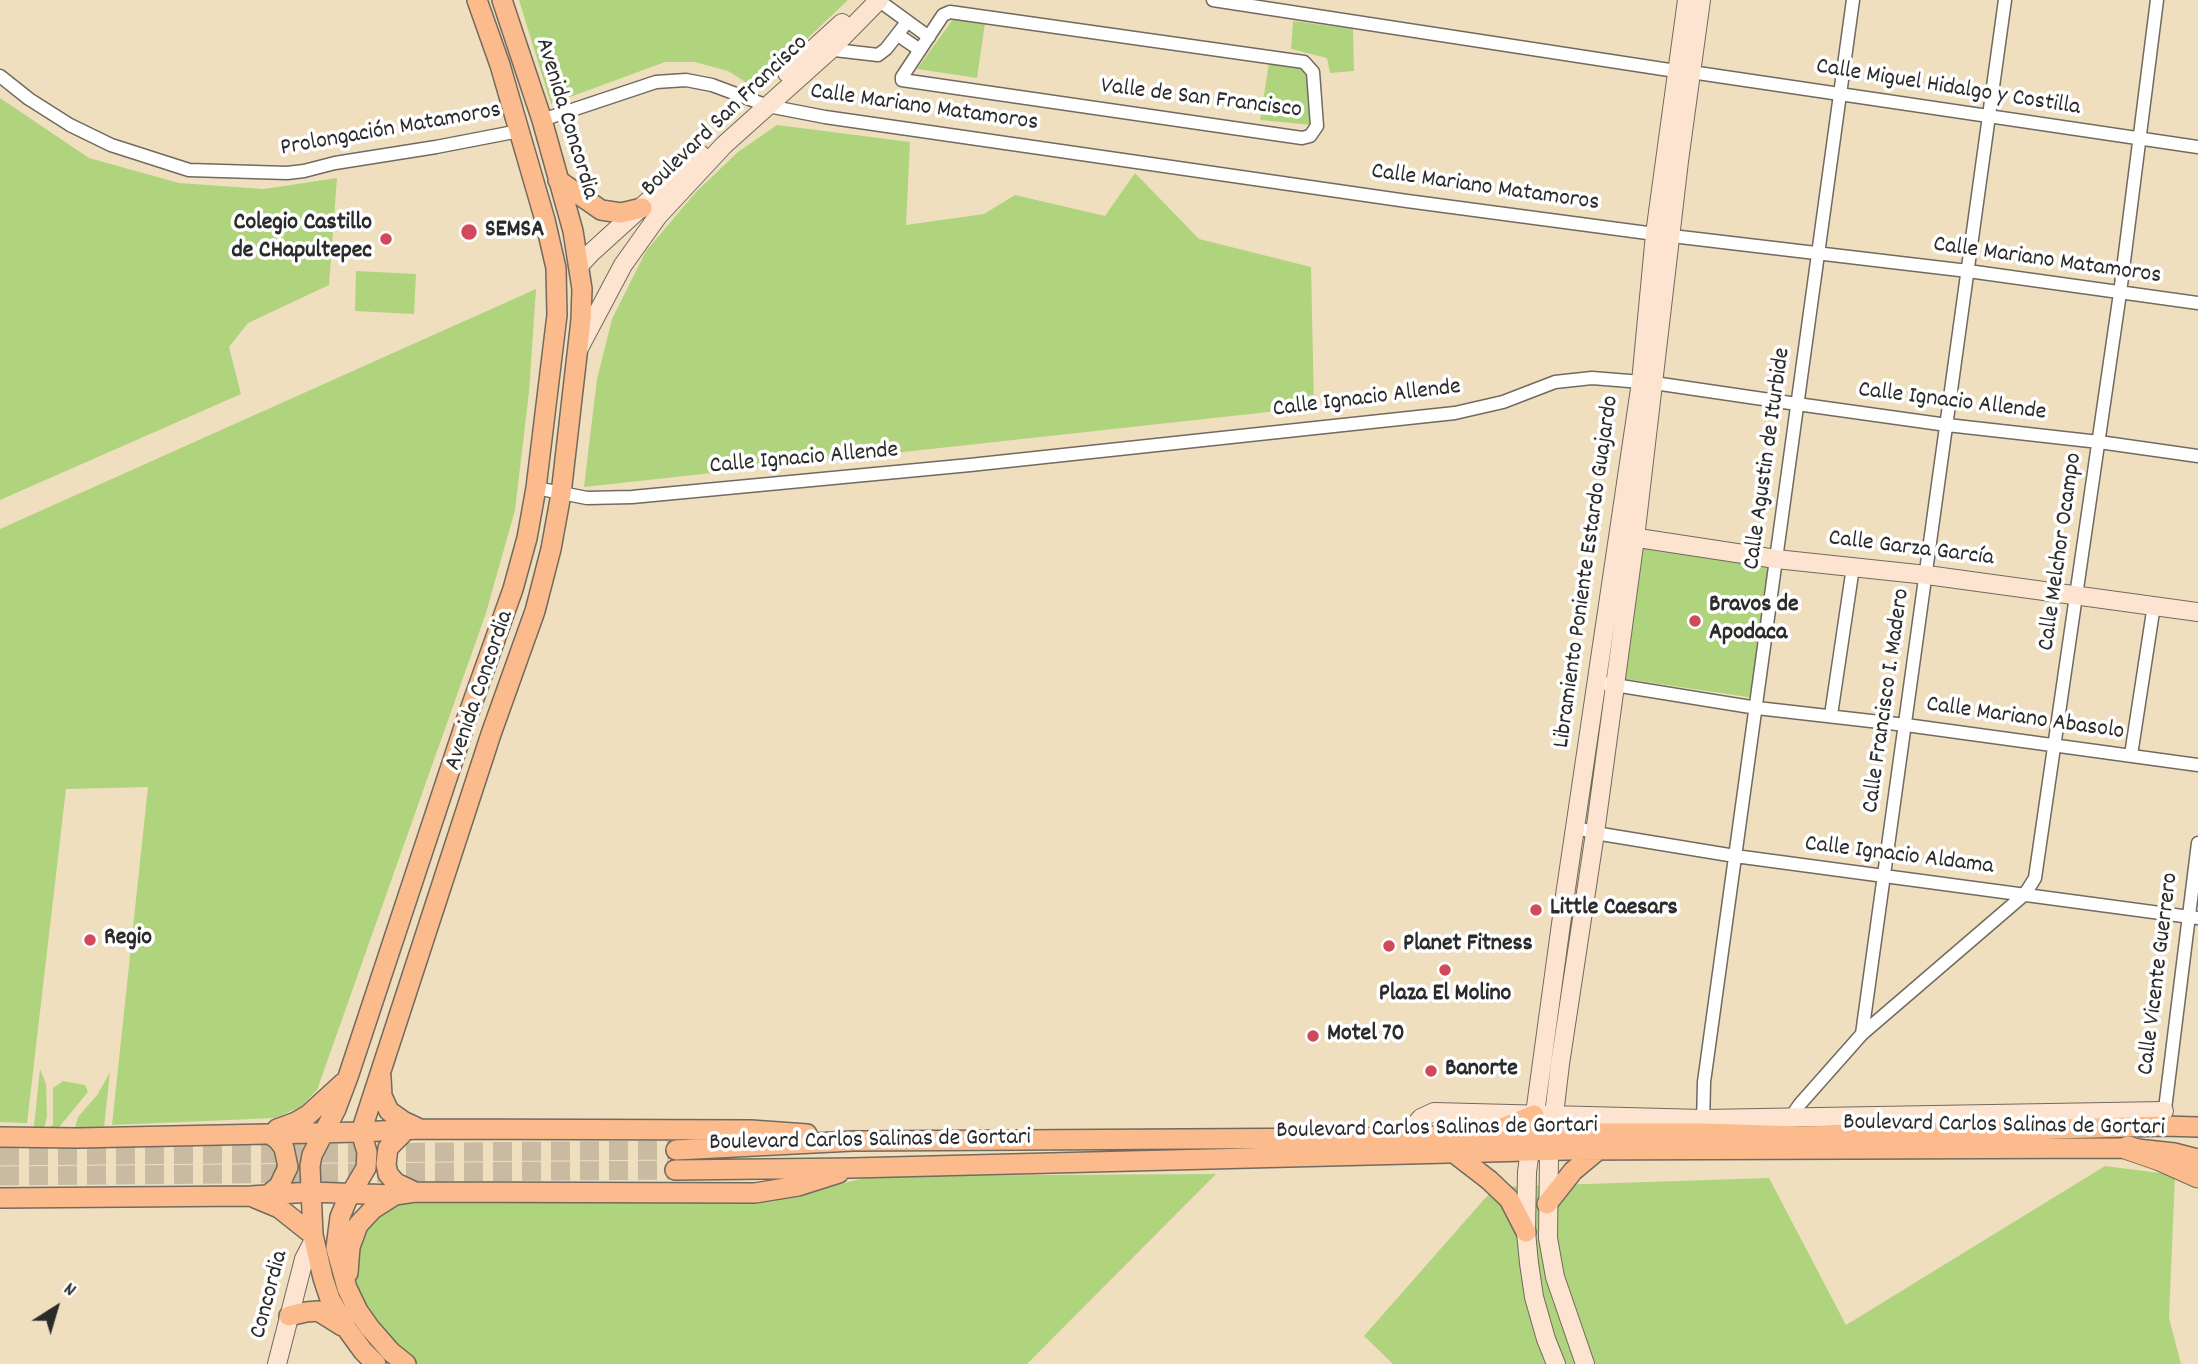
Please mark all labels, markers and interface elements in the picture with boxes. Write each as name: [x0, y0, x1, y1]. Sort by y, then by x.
street label: Boulevard San Francisco: [637, 30, 815, 204]
street label: Avenida Concordia: [527, 35, 603, 203]
street label: Calle Miguel Hidalgo y Costilla: [1814, 54, 2082, 124]
street label: Valle de San Francisco: [1099, 73, 1303, 127]
street label: Calle Mariano Matamoros: [808, 79, 1040, 139]
street label: Prolongación Matamoros: [279, 97, 503, 165]
street label: Calle Mariano Matamoros: [1369, 159, 1601, 219]
place label: Colegio Castillo de CHapultepec: [231, 211, 372, 267]
place label: SEMSA: [485, 218, 544, 246]
marker: SEMSA: [459, 222, 479, 242]
marker: Colegio Castillo de CHapultepec: [378, 231, 394, 247]
street label: Calle Mariano Matamoros: [1931, 232, 2163, 292]
street label: Calle Agustin de Iturbide: [1739, 346, 1799, 572]
street label: Calle Ignacio Allende: [1271, 374, 1463, 426]
street label: Calle Ignacio Allende: [1856, 377, 2048, 429]
street label: Libramiento Poniente Estardo Guajardo: [1549, 394, 1627, 750]
street label: Calle Ignacio Allende: [709, 437, 899, 483]
street label: Calle Melchor Ocampo: [2034, 451, 2090, 653]
street label: Calle Garza García: [1827, 526, 1995, 574]
street label: Calle Francisco I. Madero: [1858, 587, 1918, 815]
place label: Bravos de Apodaca: [1709, 593, 1799, 649]
street label: Avenida Concordia: [440, 607, 522, 775]
marker: Bravos de Apodaca: [1687, 613, 1703, 629]
street label: Calle Mariano Abasolo: [1924, 692, 2126, 748]
street label: Calle Ignacio Aldama: [1803, 831, 1995, 883]
street label: Calle Vicente Guerrero: [2133, 871, 2187, 1077]
place label: Little Caesars: [1550, 896, 1678, 924]
marker: Little Caesars: [1528, 902, 1544, 918]
place label: Regio: [104, 926, 152, 954]
marker: Regio: [82, 932, 98, 948]
place label: Planet Fitness: [1403, 932, 1533, 960]
marker: Planet Fitness: [1381, 938, 1397, 954]
marker: Plaza El Molino: [1437, 962, 1453, 978]
place label: Plaza El Molino: [1379, 982, 1511, 1010]
place label: Motel 70: [1327, 1022, 1405, 1050]
marker: Motel 70: [1305, 1028, 1321, 1044]
place label: Banorte: [1445, 1057, 1518, 1085]
marker: Banorte: [1423, 1063, 1439, 1079]
street label: Boulevard Carlos Salinas de Gortari: [1843, 1110, 2165, 1144]
street label: Boulevard Carlos Salinas de Gortari: [1276, 1113, 1598, 1147]
street label: Boulevard Carlos Salinas de Gortari: [709, 1125, 1031, 1159]
street label: Concordia: [245, 1248, 297, 1342]
north arrow: [21, 1273, 91, 1343]
text: N: [57, 1277, 81, 1304]

